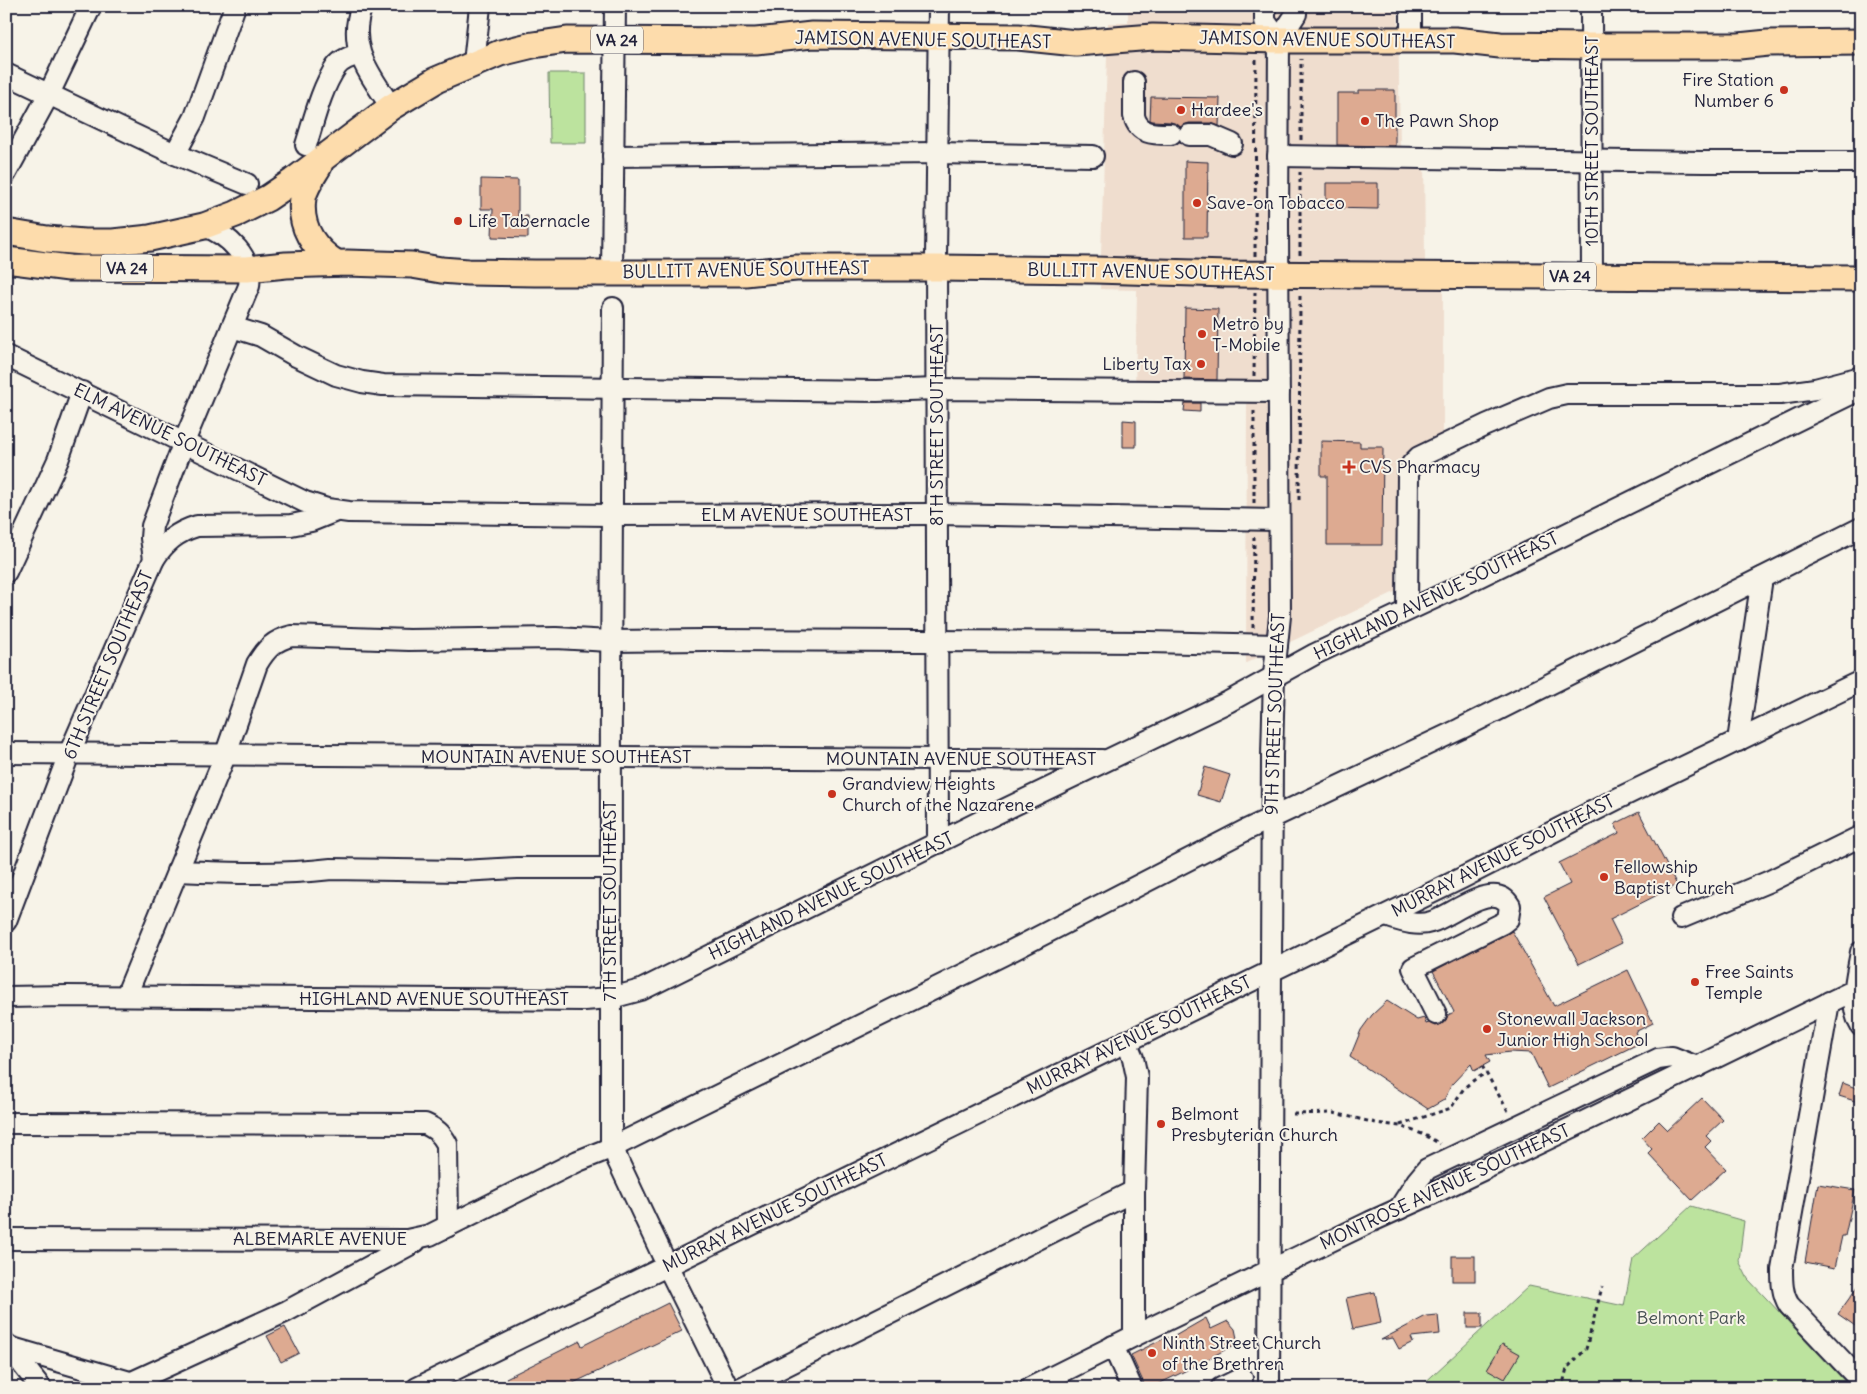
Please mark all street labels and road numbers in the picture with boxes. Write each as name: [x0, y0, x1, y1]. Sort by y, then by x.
road number: VA 24: [591, 26, 643, 54]
street label: JAMISON AVENUE SOUTHEAST: [795, 26, 1051, 53]
street label: JAMISON AVENUE SOUTHEAST: [1199, 26, 1455, 53]
street label: 10TH STREET SOUTHEAST: [1580, 36, 1603, 246]
road number: VA 24: [101, 254, 153, 282]
street label: BULLITT AVENUE SOUTHEAST: [622, 256, 870, 283]
street label: BULLITT AVENUE SOUTHEAST: [1027, 258, 1275, 285]
road number: VA 24: [1544, 262, 1596, 290]
street label: 8TH STREET SOUTHEAST: [925, 324, 948, 526]
street label: ELM AVENUE SOUTHEAST: [70, 378, 270, 491]
street label: ELM AVENUE SOUTHEAST: [701, 503, 913, 526]
street label: HIGHLAND AVENUE SOUTHEAST: [1309, 526, 1562, 665]
street label: 6TH STREET SOUTHEAST: [57, 567, 158, 763]
street label: 9TH STREET SOUTHEAST: [1259, 612, 1290, 816]
street label: MOUNTAIN AVENUE SOUTHEAST: [421, 745, 691, 768]
street label: MOUNTAIN AVENUE SOUTHEAST: [826, 747, 1096, 770]
street label: MURRAY AVENUE SOUTHEAST: [1387, 789, 1618, 922]
street label: 7TH STREET SOUTHEAST: [598, 800, 621, 1002]
street label: HIGHLAND AVENUE SOUTHEAST: [704, 826, 957, 965]
street label: MURRAY AVENUE SOUTHEAST: [1023, 970, 1255, 1099]
street label: HIGHLAND AVENUE SOUTHEAST: [299, 987, 569, 1010]
street label: MONTROSE AVENUE SOUTHEAST: [1316, 1118, 1573, 1255]
street label: MURRAY AVENUE SOUTHEAST: [659, 1148, 891, 1277]
street label: ALBEMARLE AVENUE: [233, 1227, 407, 1250]

